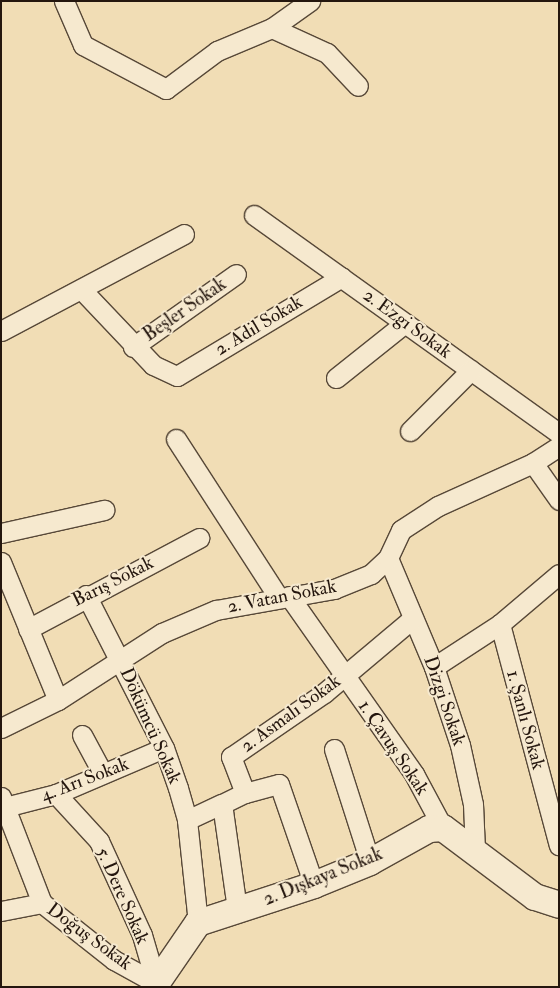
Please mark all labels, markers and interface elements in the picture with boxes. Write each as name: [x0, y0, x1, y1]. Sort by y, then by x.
street label: Beşler Sokak: [139, 273, 231, 347]
street label: 2. Ezgi Sokak: [358, 284, 456, 364]
street label: 2. Adil Sokak: [211, 291, 307, 361]
street label: Barış Sokak: [68, 552, 158, 612]
street label: 2. Vatan Sokak: [226, 575, 338, 619]
street label: Dizgi Sokak: [418, 653, 470, 749]
street label: Dökümcü Sokak: [114, 664, 186, 788]
street label: 1. Şanlı Sokak: [501, 668, 549, 772]
street label: 2. Asmalı Sokak: [237, 670, 345, 758]
street label: 1. Çavuş Sokak: [353, 696, 433, 800]
street label: 4. Arı Sokak: [38, 753, 132, 807]
street label: 2. Dışkaya Sokak: [260, 843, 386, 911]
street label: 5. Dere Sokak: [91, 844, 153, 948]
street label: Doğuş Sokak: [42, 898, 136, 976]

